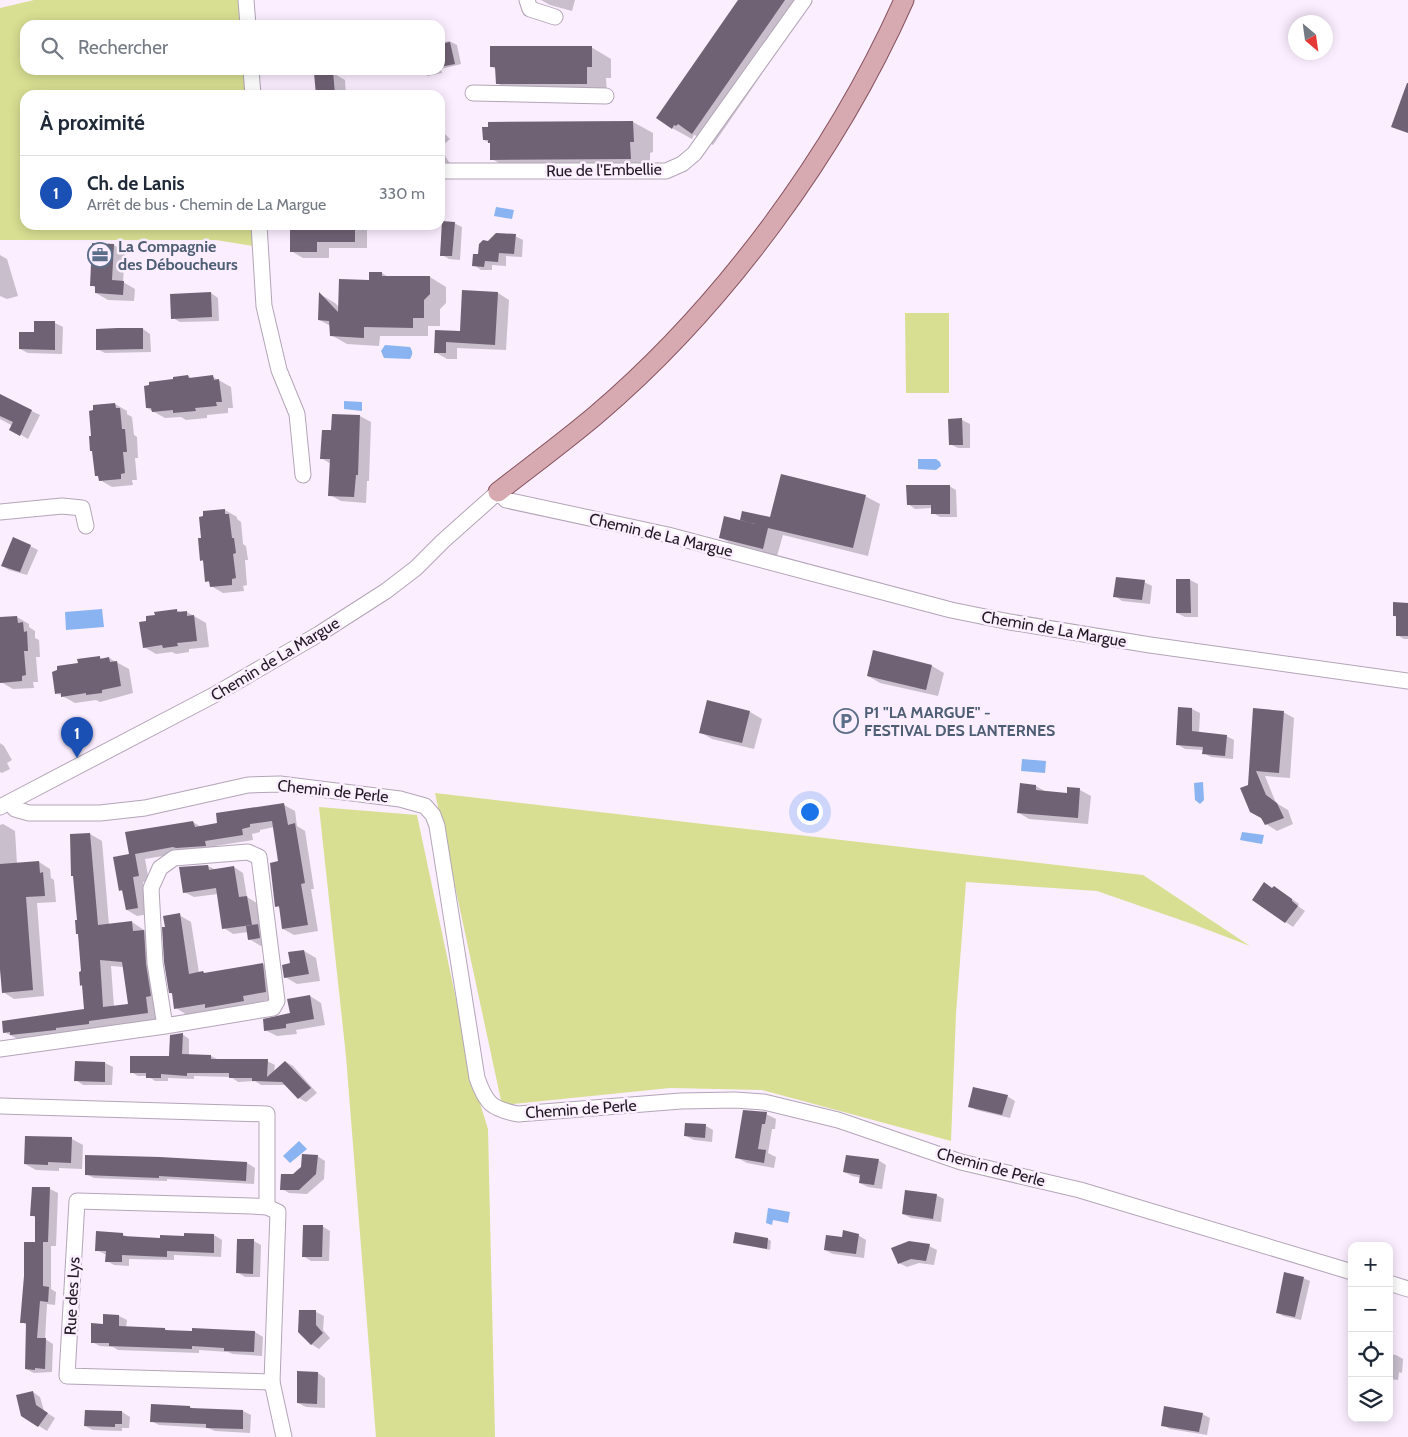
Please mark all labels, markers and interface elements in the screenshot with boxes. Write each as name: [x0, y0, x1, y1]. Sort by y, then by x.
north arrow: [1288, 15, 1333, 60]
search box: [20, 20, 445, 75]
icon: search: [38, 34, 66, 62]
text: Rechercher: [78, 36, 168, 59]
text: À proximité: [40, 110, 145, 135]
street label: Rue de l'Embellie: [546, 159, 662, 181]
text: Ch. de Lanis: [87, 172, 185, 195]
text: 1: [53, 184, 59, 203]
text: 330 m: [379, 184, 425, 203]
text: Arrêt de bus · Chemin de La Margue: [87, 195, 326, 214]
place label: La Compagnie des Déboucheurs: [118, 237, 238, 274]
office icon: La Compagnie des Déboucheurs: [87, 242, 113, 268]
street label: Chemin de La Margue: [587, 509, 735, 561]
street label: Chemin de La Margue: [980, 607, 1128, 651]
street label: Chemin de La Margue: [207, 613, 343, 705]
place label: P1 "LA MARGUE" - FESTIVAL DES LANTERNES: [864, 703, 1055, 740]
parking icon: P1 "LA MARGUE" - FESTIVAL DES LANTERNES: [833, 708, 859, 734]
pin: 1: [61, 717, 93, 758]
street label: Chemin de Perle: [277, 776, 389, 806]
your location: [797, 799, 823, 825]
street label: Chemin de Perle: [525, 1096, 637, 1122]
street label: Chemin de Perle: [935, 1143, 1047, 1191]
map controls: [1348, 1242, 1393, 1422]
button: +: [1348, 1242, 1393, 1287]
street label: Rue des Lys: [60, 1256, 84, 1336]
button: −: [1348, 1287, 1393, 1332]
button: locate: [1348, 1332, 1393, 1377]
button: layers: [1348, 1377, 1393, 1422]

